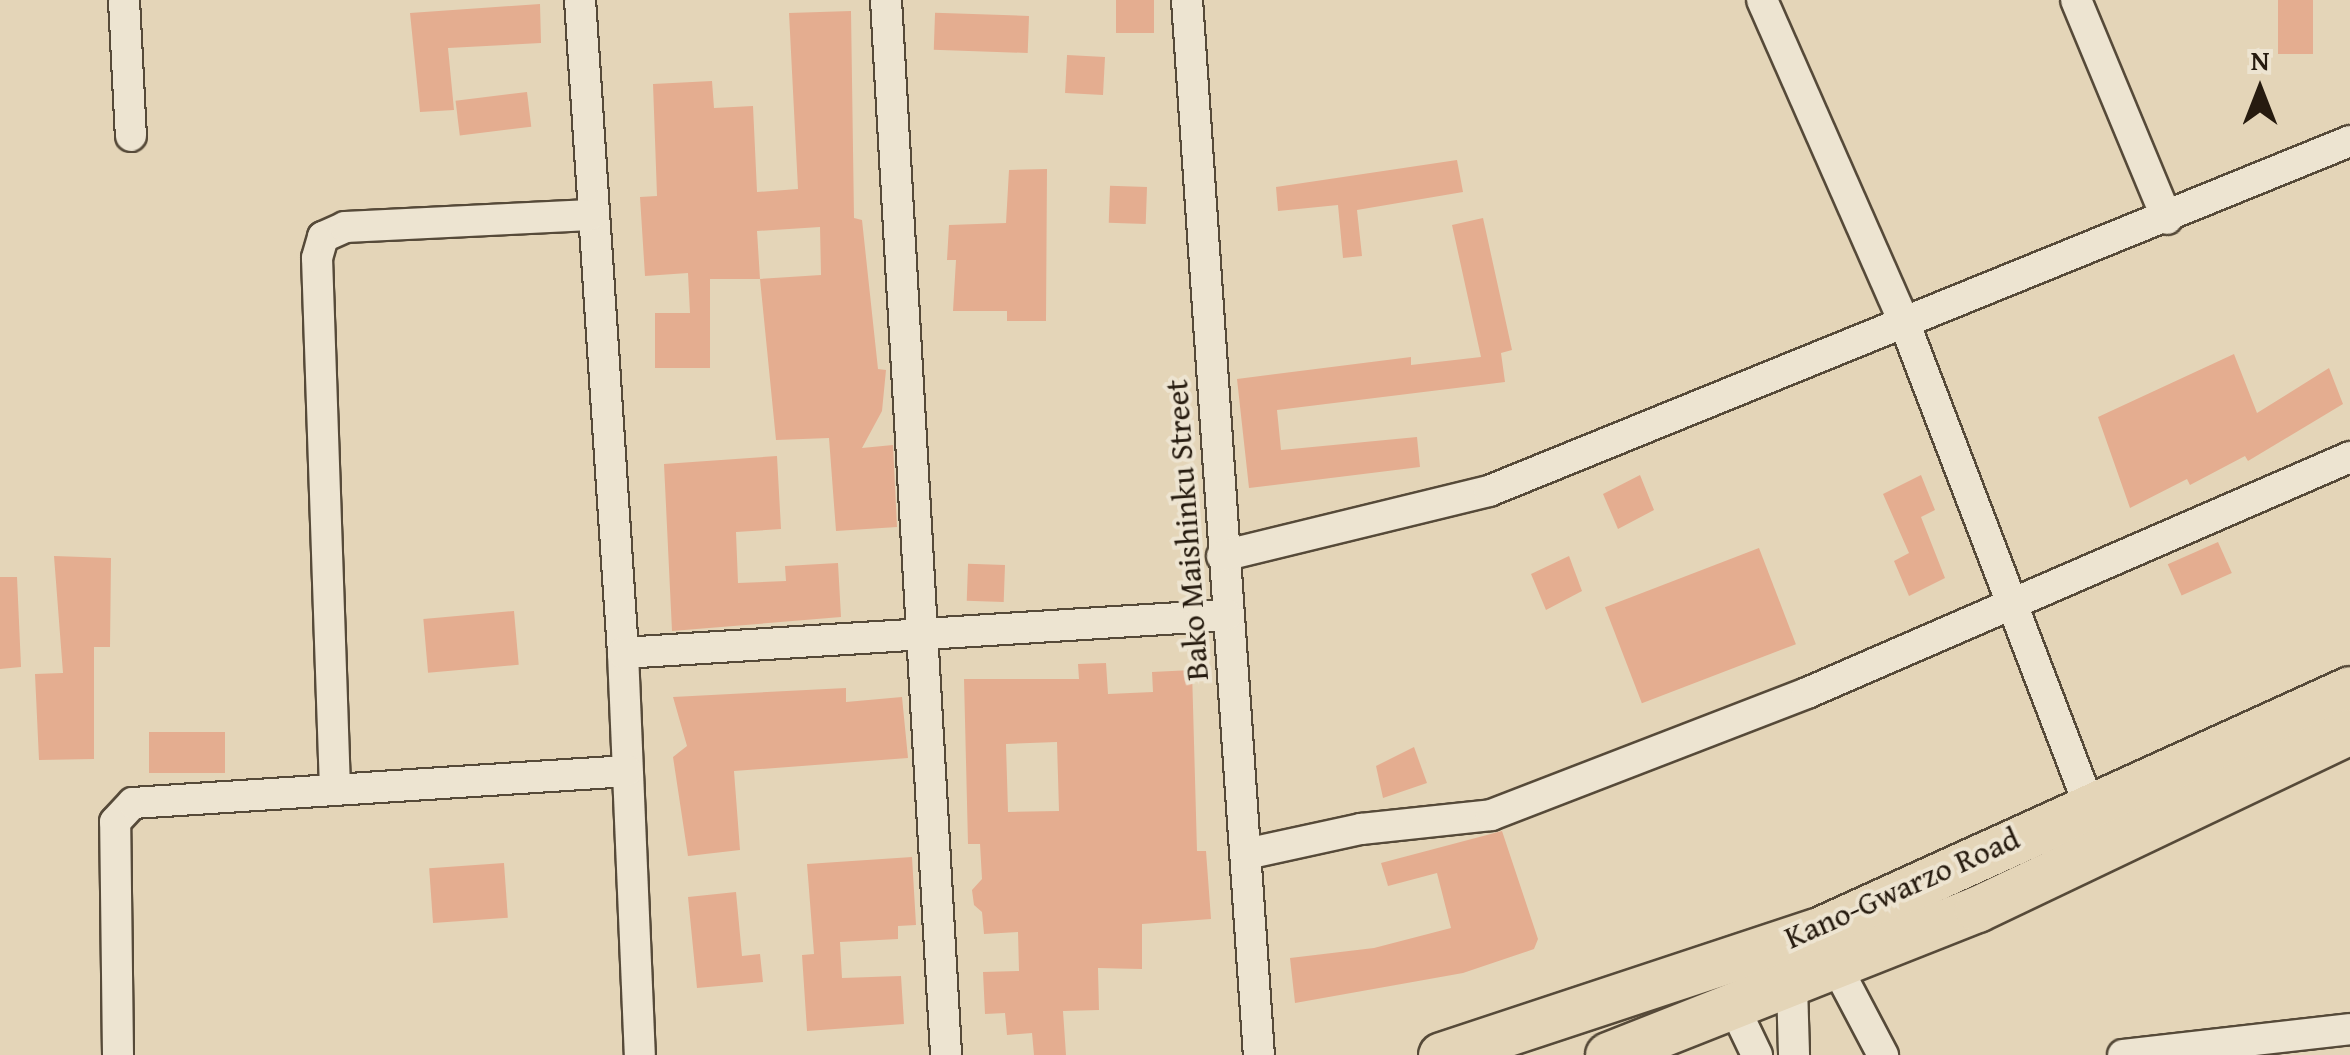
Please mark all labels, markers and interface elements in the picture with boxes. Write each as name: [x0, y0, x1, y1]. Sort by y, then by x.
text: N: [2251, 39, 2269, 80]
north arrow: [2210, 40, 2310, 140]
street label: Bako Maishinku Street: [1157, 378, 1217, 682]
street label: Kano-Gwarzo Road: [1779, 819, 2025, 957]

